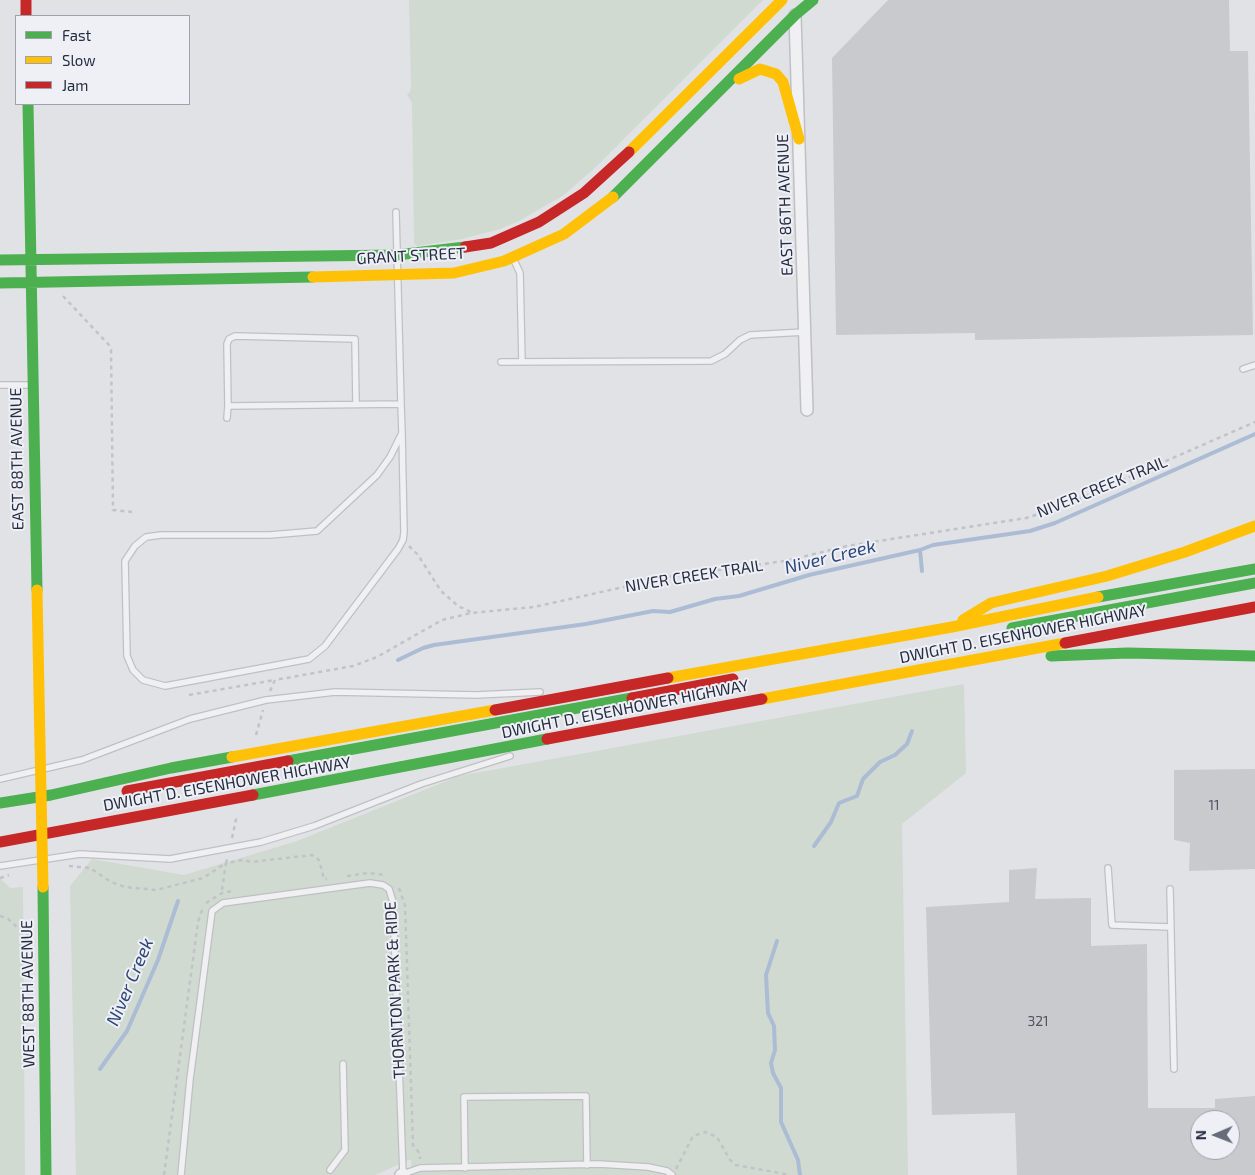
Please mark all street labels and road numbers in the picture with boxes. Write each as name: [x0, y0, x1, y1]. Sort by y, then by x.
street label: EAST 86TH AVENUE: [773, 134, 797, 276]
street label: GRANT STREET: [356, 244, 466, 268]
street label: EAST 88TH AVENUE: [6, 387, 28, 531]
street label: NIVER CREEK TRAIL: [1034, 452, 1170, 522]
street label: NIVER CREEK TRAIL: [624, 556, 764, 596]
street label: DWIGHT D. EISENHOWER HIGHWAY: [898, 601, 1148, 667]
street label: DWIGHT D. EISENHOWER HIGHWAY: [500, 676, 750, 742]
street label: DWIGHT D. EISENHOWER HIGHWAY: [102, 753, 352, 815]
street label: THORNTON PARK & RIDE: [381, 901, 409, 1079]
street label: WEST 88TH AVENUE: [17, 920, 39, 1068]

